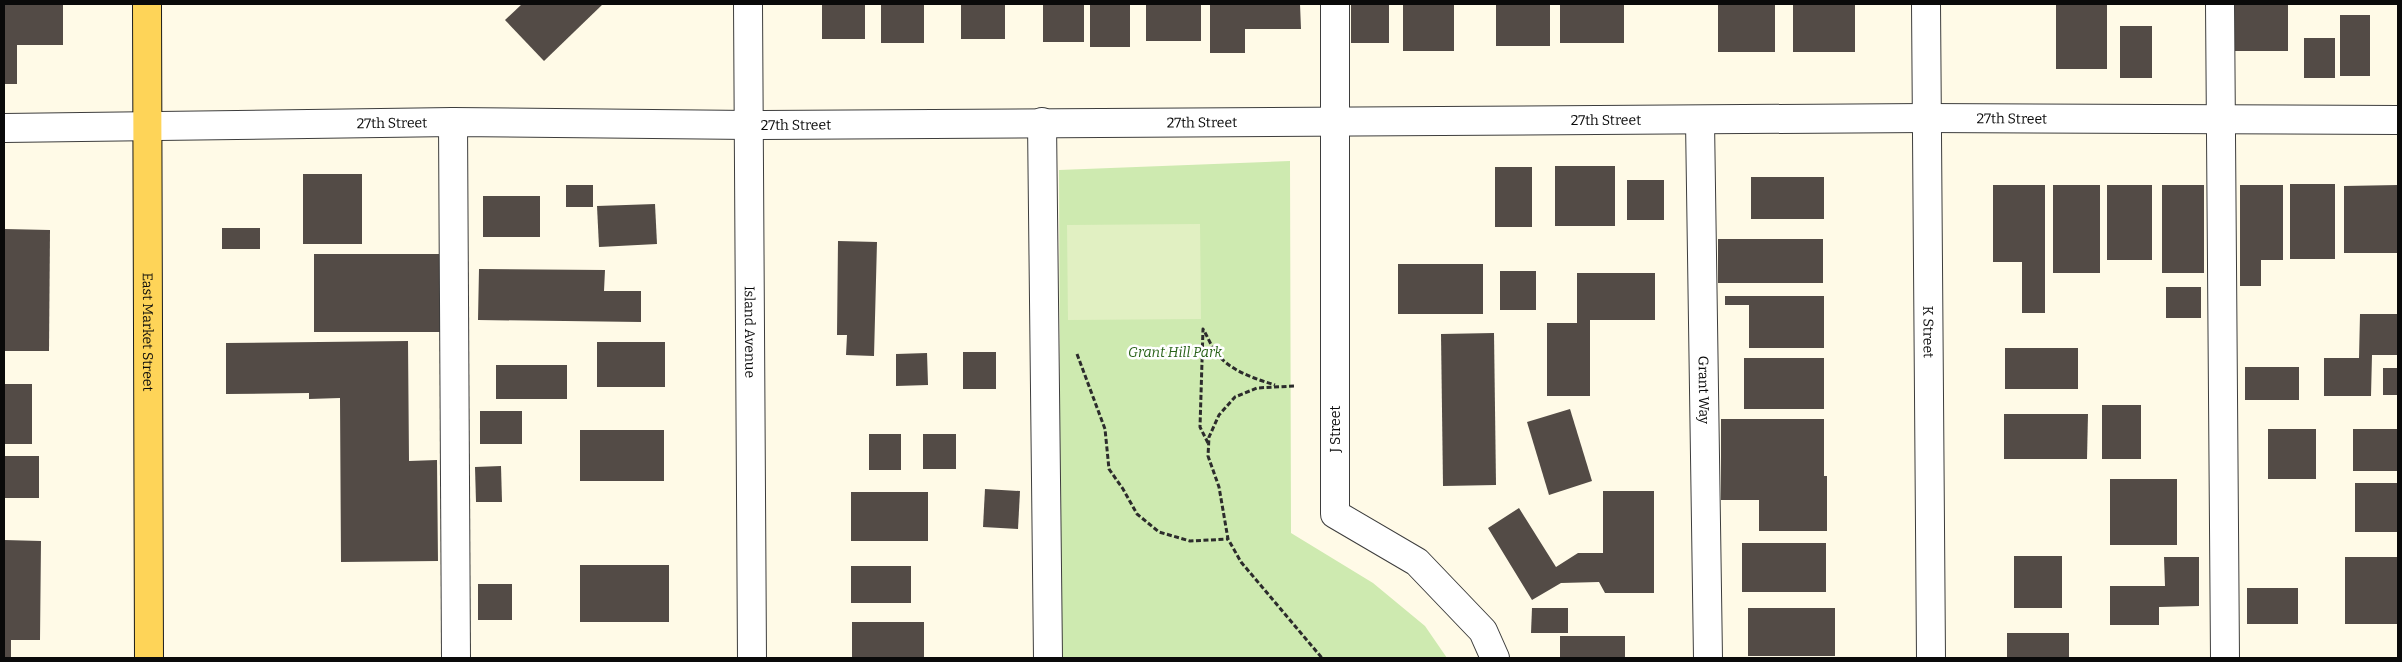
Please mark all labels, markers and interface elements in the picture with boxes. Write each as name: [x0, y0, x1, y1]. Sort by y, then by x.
street label: 27th Street: [1977, 110, 2047, 127]
street label: 27th Street: [1571, 111, 1641, 129]
street label: 27th Street: [357, 114, 427, 132]
street label: 27th Street: [1167, 114, 1237, 131]
street label: 27th Street: [761, 116, 831, 133]
street label: East Market Street: [139, 272, 157, 392]
street label: Island Avenue: [741, 286, 759, 378]
street label: K Street: [1920, 306, 1937, 358]
park label: Grant Hill Park: [1128, 344, 1223, 361]
street label: Grant Way: [1695, 356, 1713, 425]
street label: J Street: [1327, 406, 1344, 453]

